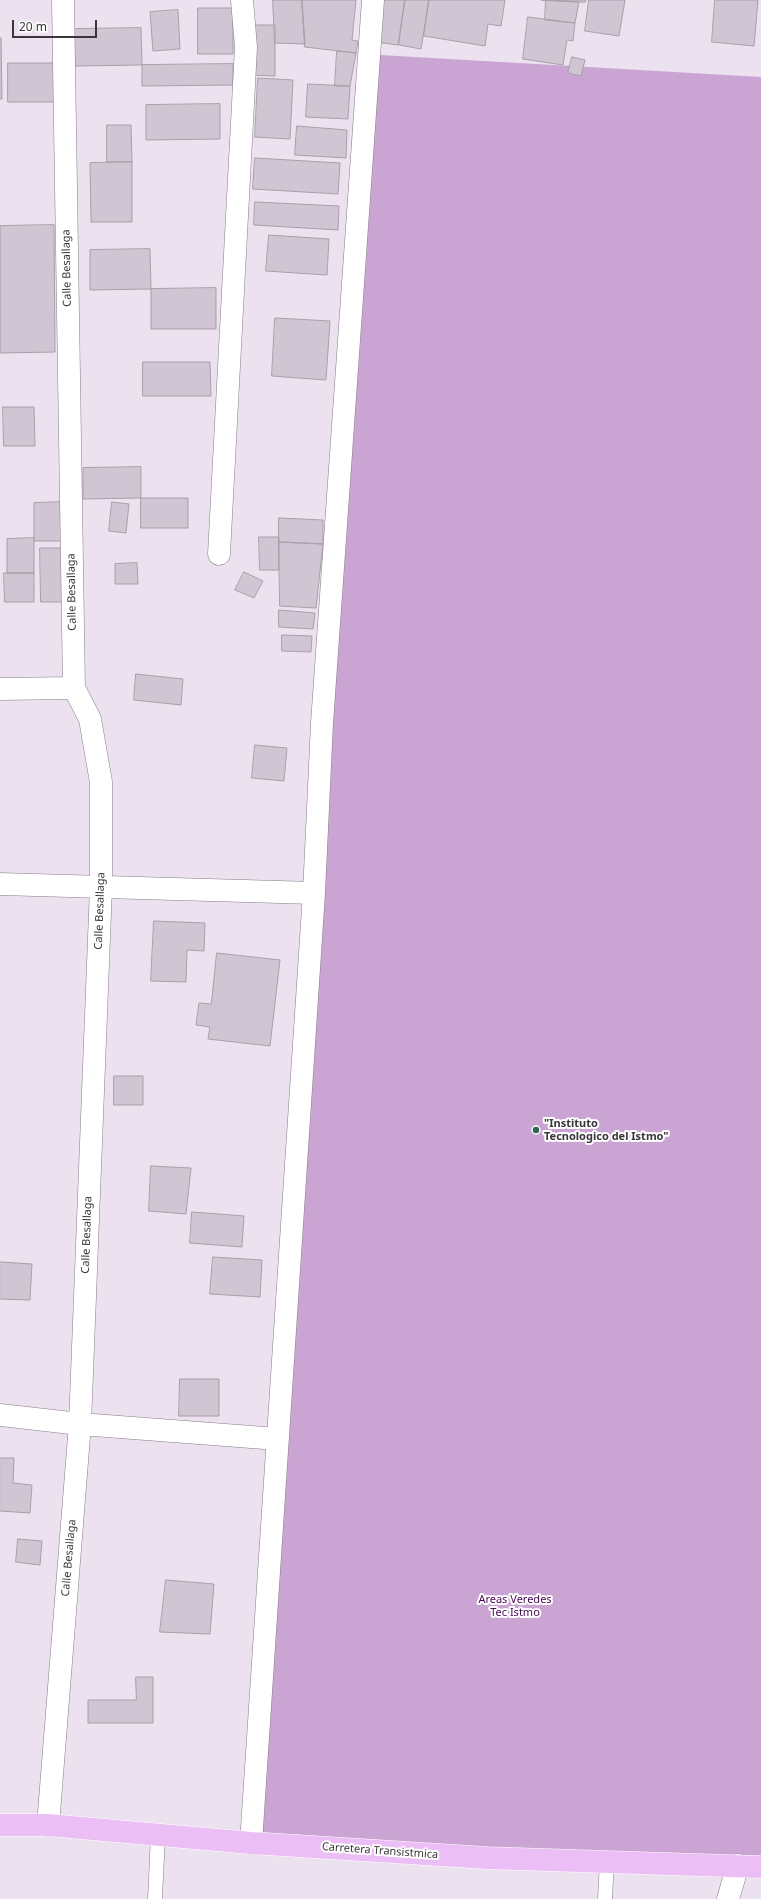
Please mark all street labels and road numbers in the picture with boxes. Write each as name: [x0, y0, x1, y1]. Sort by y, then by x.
street label: Calle Besallaga: [60, 229, 74, 307]
street label: Calle Besallaga: [65, 553, 79, 631]
street label: Calle Besallaga: [92, 872, 108, 950]
street label: Calle Besallaga: [79, 1196, 95, 1274]
street label: Calle Besallaga: [59, 1519, 79, 1597]
street label: Carretera Transistmica: [321, 1840, 439, 1862]

